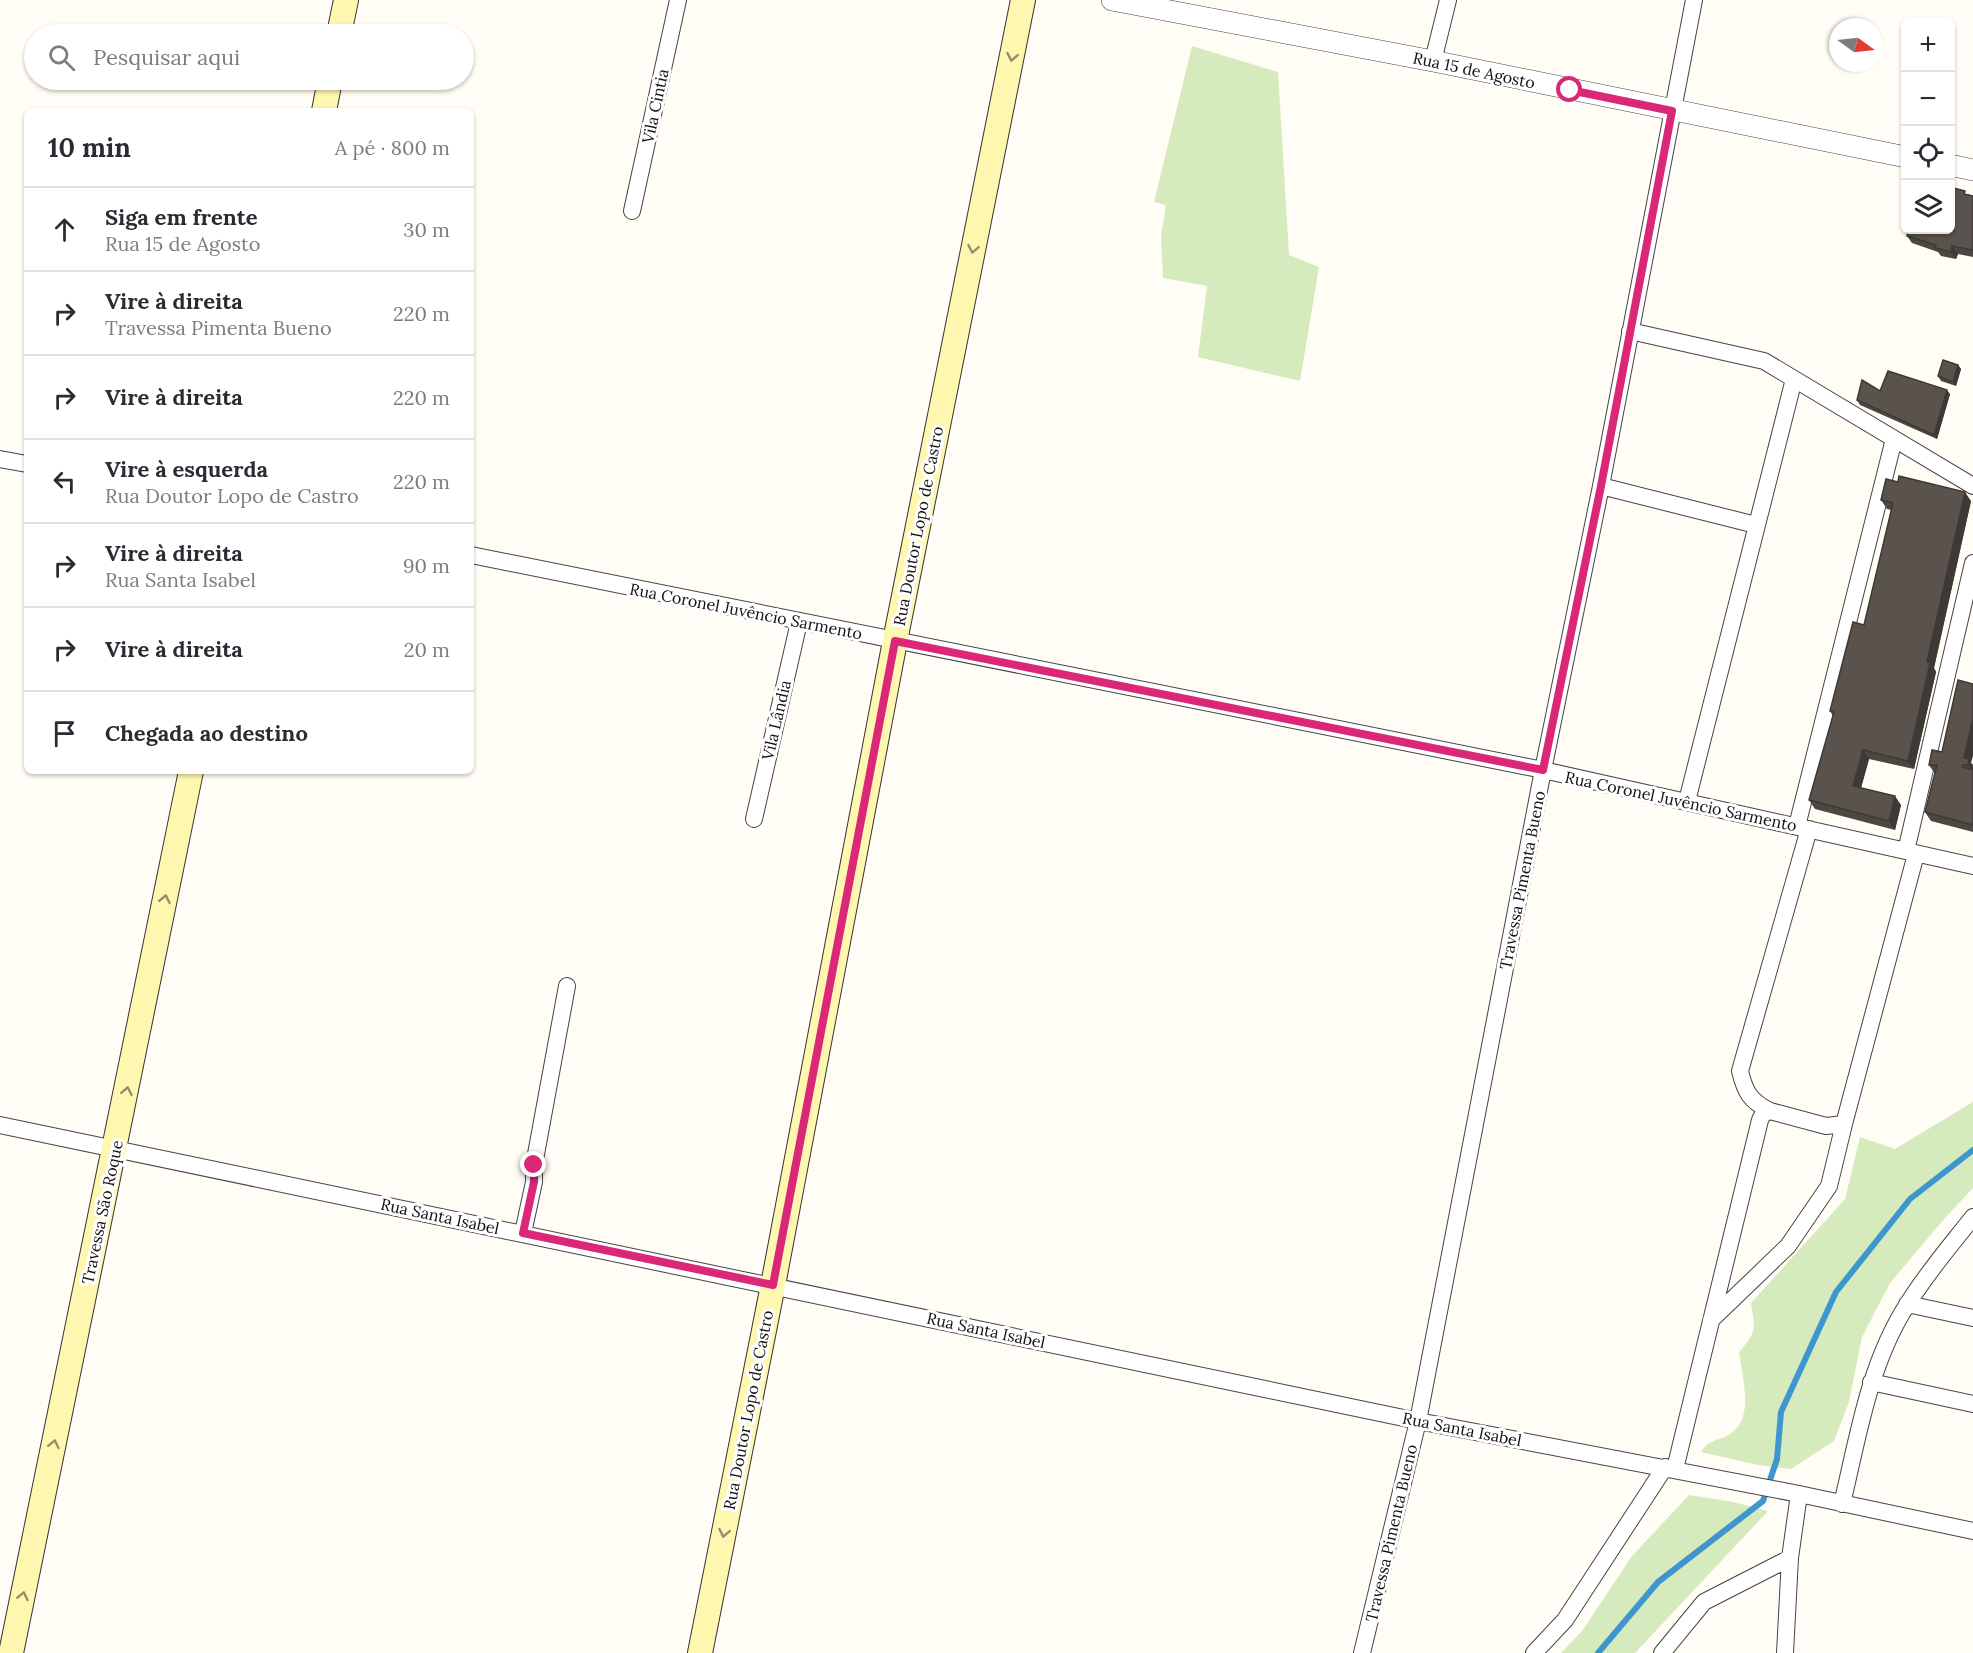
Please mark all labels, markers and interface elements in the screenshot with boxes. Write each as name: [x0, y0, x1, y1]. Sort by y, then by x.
north arrow: [1829, 18, 1883, 72]
map controls: [1901, 18, 1955, 234]
button: +: [1901, 18, 1955, 72]
search box: [24, 24, 474, 90]
icon: search: [45, 41, 78, 74]
text: Pesquisar aqui: [93, 43, 240, 71]
street label: Rua 15 de Agosto: [1411, 47, 1537, 93]
one-way arrow: [1006, 52, 1019, 62]
street label: Vila Cintia: [637, 67, 673, 146]
button: −: [1901, 72, 1955, 126]
route start: [1556, 76, 1582, 102]
button: locate: [1901, 126, 1955, 180]
text: 10 min: [48, 131, 131, 164]
text: A pé · 800 m: [335, 135, 450, 160]
button: layers: [1901, 180, 1955, 234]
text: Siga em frente: [105, 203, 258, 231]
icon: ahead: [48, 213, 81, 246]
text: 30 m: [403, 217, 450, 242]
text: Rua 15 de Agosto: [105, 231, 260, 256]
one-way arrow: [967, 243, 980, 253]
text: Vire à direita: [105, 287, 243, 315]
icon: right: [48, 297, 81, 330]
text: 220 m: [393, 301, 450, 326]
text: Travessa Pimenta Bueno: [105, 315, 332, 340]
icon: right: [48, 381, 81, 414]
text: Vire à direita: [105, 383, 243, 411]
text: 220 m: [393, 385, 450, 410]
street label: Rua Doutor Lopo de Castro: [889, 424, 947, 628]
text: Vire à esquerda: [105, 455, 268, 483]
icon: left: [48, 465, 81, 498]
text: 220 m: [393, 469, 450, 494]
text: Rua Doutor Lopo de Castro: [105, 483, 359, 508]
text: Vire à direita: [105, 539, 243, 567]
icon: right: [48, 549, 81, 582]
text: 90 m: [403, 553, 450, 578]
text: Rua Santa Isabel: [105, 567, 256, 592]
street label: Rua Coronel Juvêncio Sarmento: [628, 579, 864, 643]
icon: right: [48, 633, 81, 666]
text: Vire à direita: [105, 635, 243, 663]
text: 20 m: [404, 637, 450, 662]
street label: Vila Lândia: [757, 678, 795, 763]
icon: arrive: [48, 717, 81, 750]
text: Chegada ao destino: [105, 719, 308, 747]
street label: Rua Coronel Juvêncio Sarmento: [1563, 767, 1799, 835]
street label: Travessa Pimenta Bueno: [1495, 789, 1549, 971]
one-way arrow: [158, 895, 171, 905]
one-way arrow: [119, 1086, 132, 1096]
street label: Travessa São Roque: [77, 1138, 127, 1286]
route end: [520, 1151, 546, 1177]
street label: Rua Santa Isabel: [379, 1194, 501, 1238]
street label: Rua Doutor Lopo de Castro: [719, 1308, 777, 1512]
street label: Rua Santa Isabel: [925, 1308, 1047, 1352]
street label: Rua Santa Isabel: [1401, 1408, 1523, 1450]
one-way arrow: [47, 1439, 60, 1449]
street label: Travessa Pimenta Bueno: [1361, 1442, 1421, 1624]
one-way arrow: [718, 1528, 731, 1538]
one-way arrow: [16, 1591, 29, 1601]

